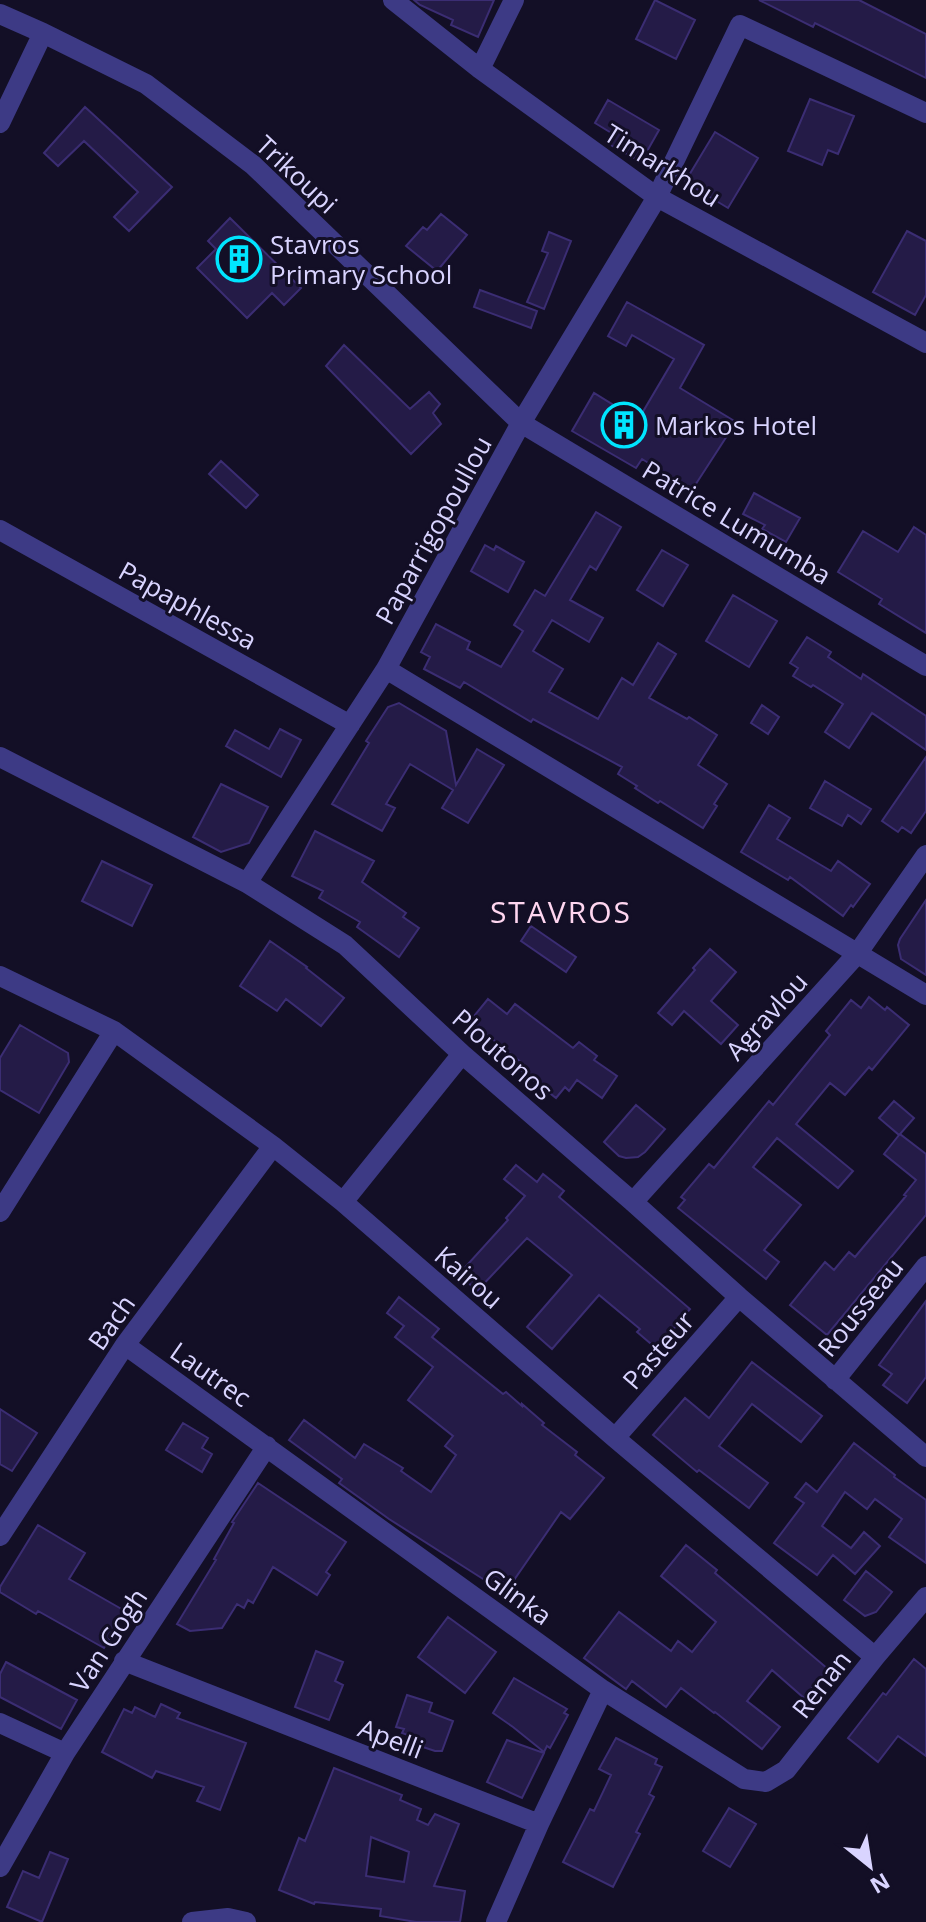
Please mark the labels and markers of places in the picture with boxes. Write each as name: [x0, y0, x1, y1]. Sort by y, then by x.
place label: Stavros Primary School: [270, 226, 452, 292]
building icon: Stavros Primary School: [215, 235, 263, 283]
building icon: Markos Hotel: [600, 401, 648, 449]
place label: Markos Hotel: [655, 407, 817, 443]

